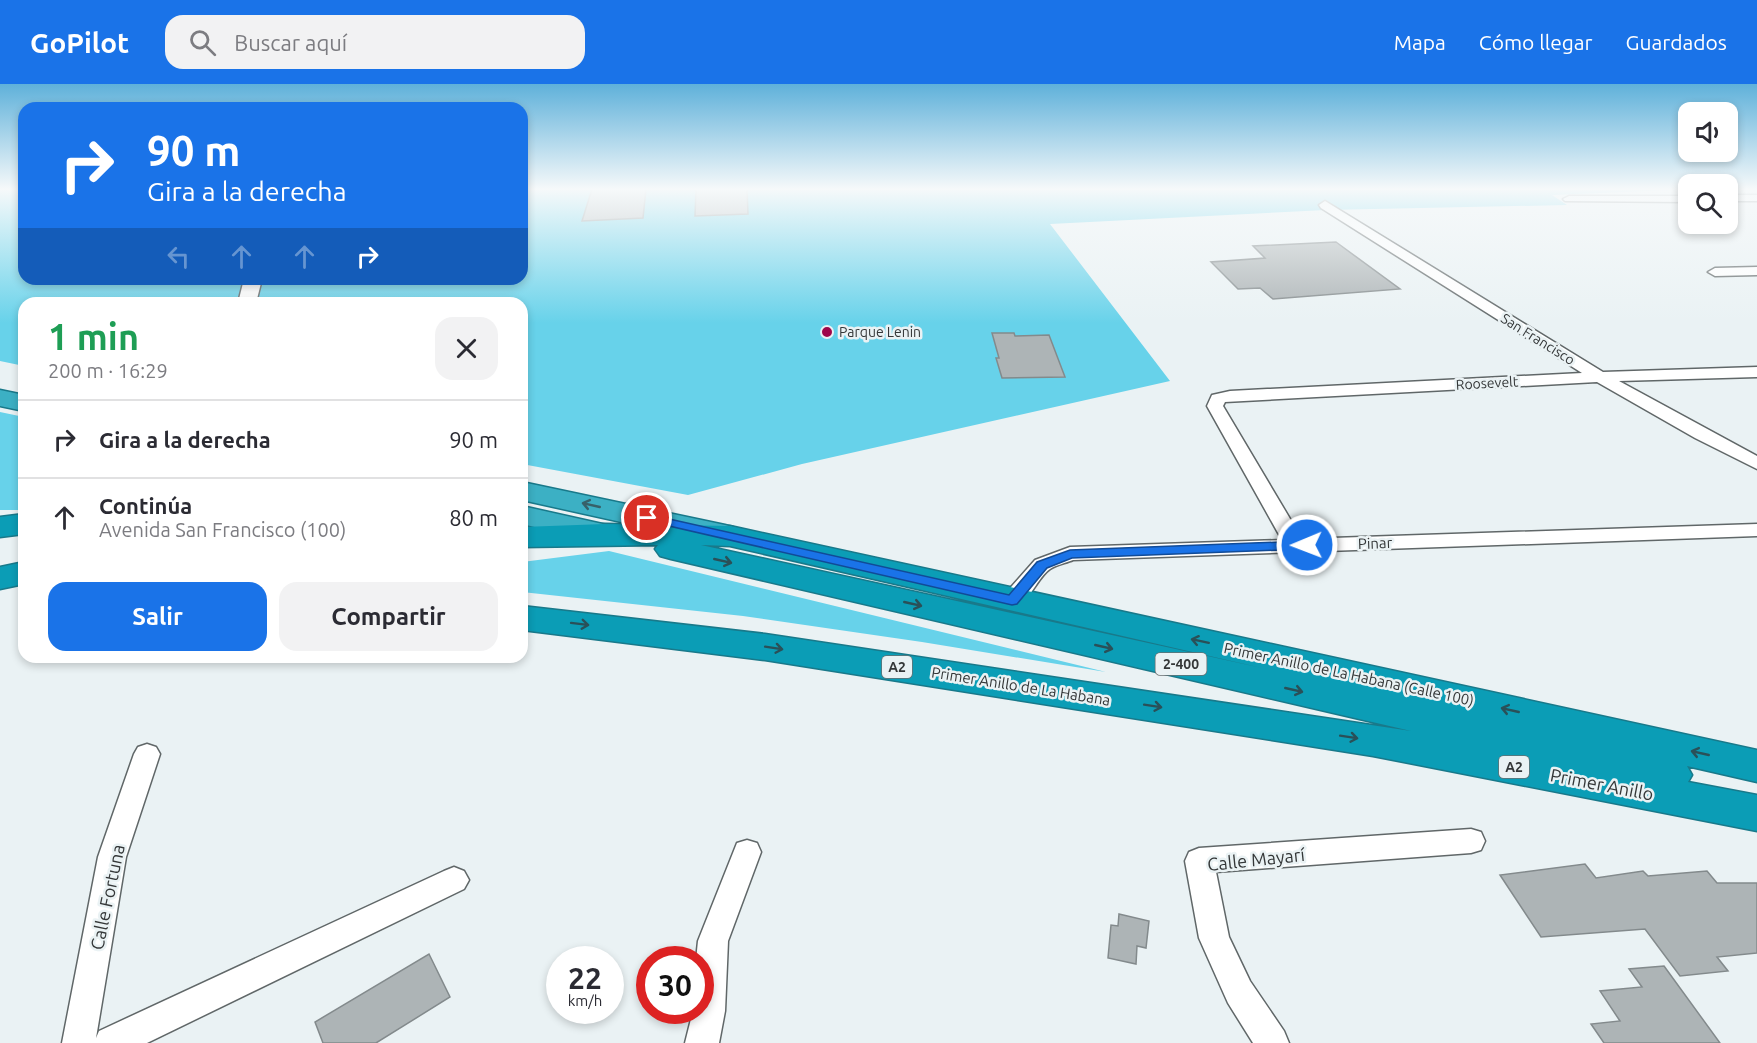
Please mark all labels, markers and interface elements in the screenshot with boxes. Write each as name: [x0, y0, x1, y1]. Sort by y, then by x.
search box: [165, 15, 585, 69]
icon: search: [186, 26, 219, 59]
text: GoPilot: [30, 27, 129, 58]
text: Buscar aquí: [234, 30, 347, 55]
text: Mapa: [1394, 30, 1446, 54]
text: Cómo llegar: [1479, 30, 1593, 54]
text: Guardados: [1626, 30, 1727, 54]
map controls: [1678, 102, 1738, 234]
button: sound: [1678, 102, 1738, 162]
icon: right: [48, 126, 126, 204]
text: 90 m: [147, 127, 241, 174]
button: search: [1678, 174, 1738, 234]
text: Gira a la derecha: [147, 176, 347, 206]
icon: left: [162, 240, 195, 273]
icon: ahead: [225, 240, 258, 273]
icon: ahead: [288, 240, 321, 273]
icon: right: [351, 240, 384, 273]
street label: San Francisco: [1498, 310, 1578, 368]
text: 1 min: [48, 316, 139, 357]
button: close: [435, 317, 498, 380]
place label: Parque Lenin: [839, 324, 921, 340]
marker: Parque Lenin: [820, 325, 834, 339]
text: 200 m · 16:29: [48, 359, 168, 382]
street label: Roosevelt: [1455, 373, 1519, 393]
icon: right: [48, 423, 81, 456]
text: Gira a la derecha: [99, 427, 271, 452]
text: 90 m: [449, 427, 498, 452]
pin: [621, 492, 672, 543]
text: Continúa: [99, 493, 192, 518]
one-way arrow: [581, 499, 601, 510]
icon: ahead: [48, 501, 81, 534]
icon: arrive: [630, 501, 663, 534]
text: 80 m: [449, 505, 498, 530]
position arrow: [1275, 513, 1339, 577]
text: Avenida San Francisco (100): [99, 518, 346, 541]
street label: Pinar: [1357, 534, 1393, 552]
one-way arrow: [713, 555, 732, 567]
button: Salir: [48, 582, 267, 651]
button: Compartir: [279, 582, 498, 651]
one-way arrow: [904, 598, 923, 610]
one-way arrow: [570, 619, 590, 630]
one-way arrow: [1190, 635, 1210, 646]
street label: Primer Anillo de La Habana (Calle 100): [1222, 639, 1476, 709]
one-way arrow: [1094, 641, 1113, 653]
one-way arrow: [763, 643, 783, 654]
road number: 2-400: [1156, 653, 1206, 675]
road number: A2: [882, 656, 912, 678]
street label: Primer Anillo de La Habana: [930, 663, 1112, 709]
one-way arrow: [1284, 684, 1303, 696]
one-way arrow: [1143, 701, 1163, 712]
one-way arrow: [1501, 704, 1520, 715]
one-way arrow: [1338, 731, 1358, 742]
one-way arrow: [1691, 747, 1710, 758]
road number: A2: [1499, 756, 1529, 778]
street label: Primer Anillo: [1549, 764, 1655, 804]
street label: Calle Fortuna: [86, 842, 128, 952]
street label: Calle Mayarí: [1206, 844, 1306, 874]
speed limit sign: 30: [636, 946, 714, 1024]
text: 22: [568, 961, 602, 995]
text: km/h: [568, 992, 602, 1009]

